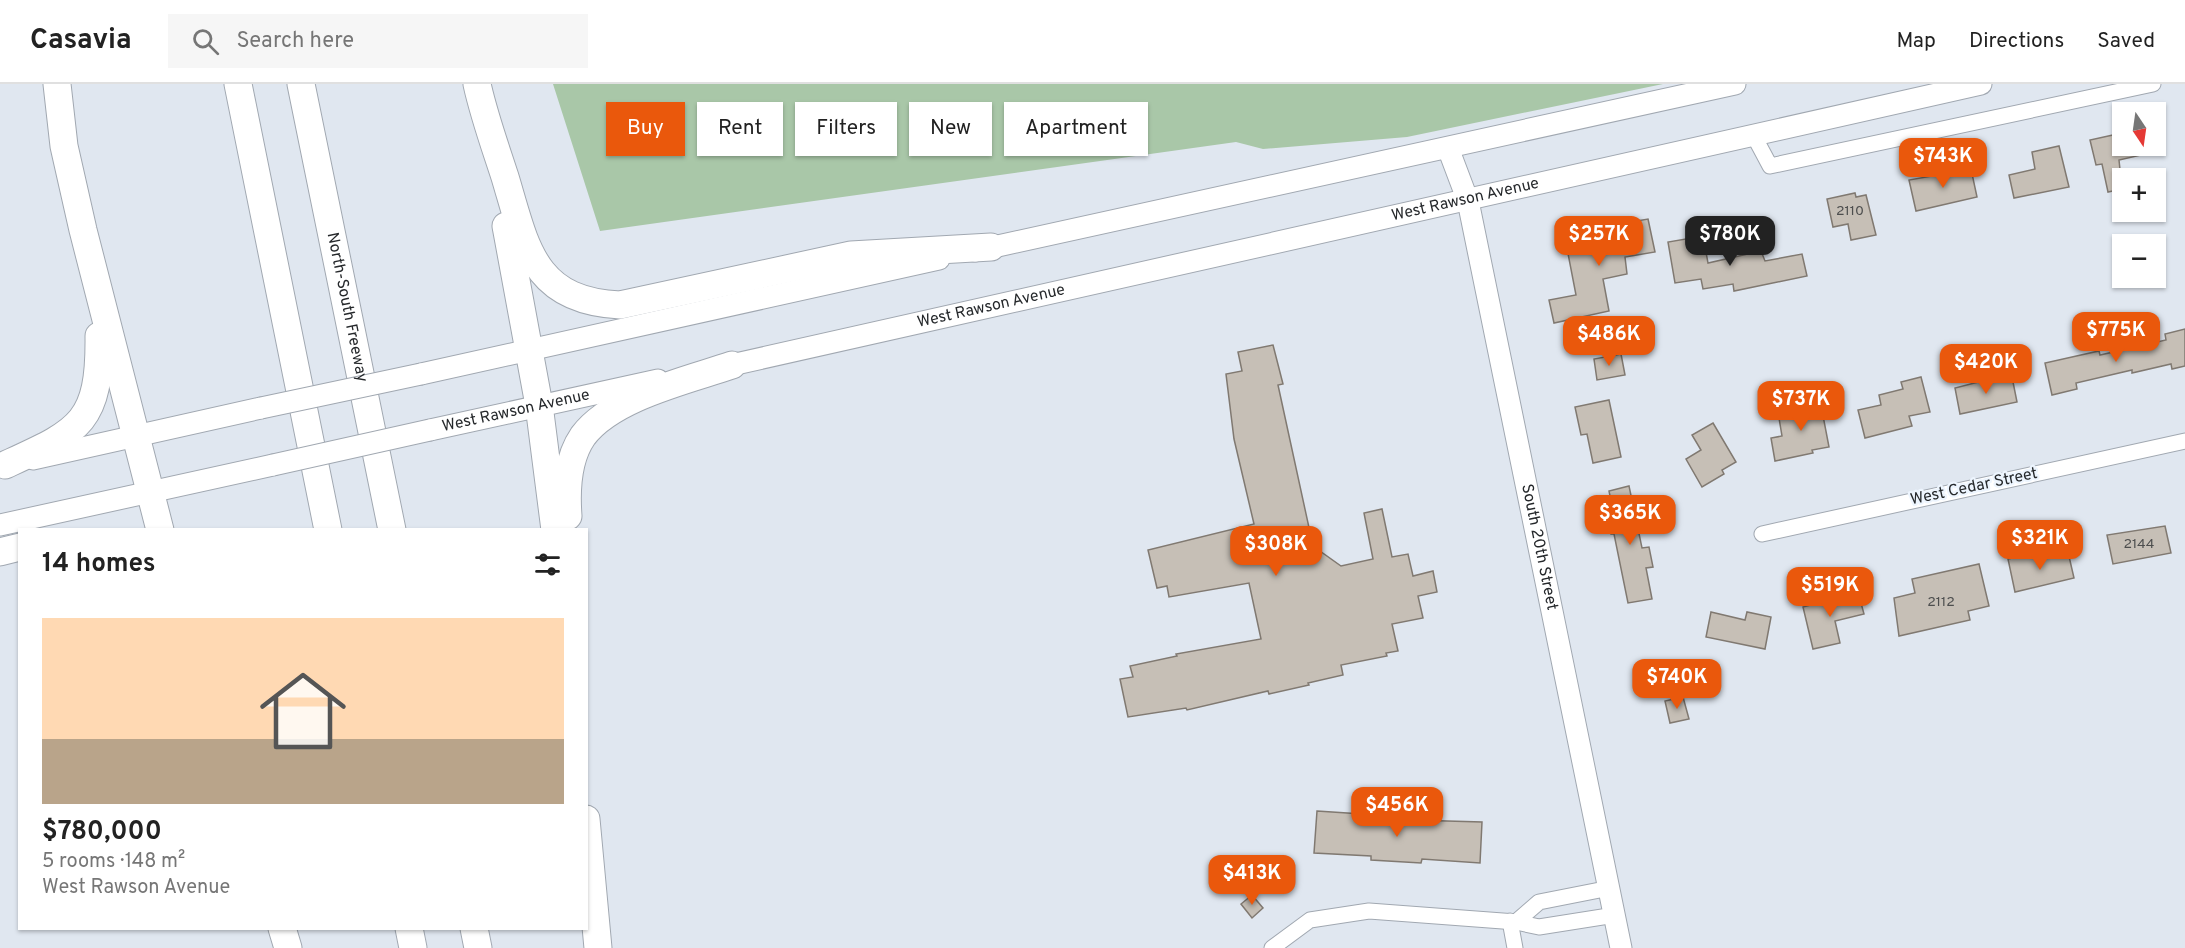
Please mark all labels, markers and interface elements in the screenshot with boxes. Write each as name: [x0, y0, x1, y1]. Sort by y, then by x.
search box: [168, 14, 588, 68]
text: Casavia: [30, 23, 132, 59]
icon: search: [189, 25, 222, 58]
text: Search here: [237, 28, 354, 55]
text: Map: [1896, 28, 1936, 55]
text: Directions: [1969, 28, 2064, 55]
text: Saved: [2097, 28, 2155, 55]
chip: Buy: [606, 102, 685, 156]
chip: Rent: [697, 102, 783, 156]
chip: Filters: [795, 102, 897, 156]
chip: New: [909, 102, 992, 156]
chip: Apartment: [1004, 102, 1148, 156]
north arrow: [2112, 102, 2166, 156]
map controls: [2112, 102, 2166, 288]
pin: $743K: [1901, 138, 1985, 189]
text: $743K: [1913, 144, 1973, 170]
button: +: [2112, 168, 2166, 222]
street label: West Rawson Avenue: [1390, 174, 1541, 226]
house number: 2110: [1836, 203, 1864, 220]
pin: $257K: [1557, 216, 1641, 267]
pin: $780K: [1688, 216, 1772, 267]
text: $257K: [1568, 222, 1630, 248]
text: $780K: [1699, 222, 1761, 248]
street label: North-South Freeway: [322, 231, 372, 384]
button: −: [2112, 234, 2166, 288]
street label: West Rawson Avenue: [915, 280, 1067, 333]
pin: $775K: [2074, 312, 2158, 363]
pin: $486K: [1567, 316, 1651, 367]
text: $775K: [2086, 318, 2146, 344]
text: $486K: [1577, 322, 1641, 348]
pin: $420K: [1944, 344, 2028, 395]
text: $420K: [1954, 350, 2018, 376]
pin: $737K: [1759, 381, 1843, 432]
street label: West Rawson Avenue: [440, 385, 592, 437]
text: $737K: [1771, 387, 1831, 413]
street label: West Cedar Street: [1908, 464, 2040, 510]
street label: South 20th Street: [1516, 482, 1562, 612]
pin: $365K: [1588, 495, 1672, 546]
text: $365K: [1599, 501, 1661, 527]
pin: $321K: [1998, 520, 2082, 571]
pin: $308K: [1234, 526, 1318, 577]
text: $321K: [2011, 526, 2069, 552]
text: $308K: [1244, 532, 1308, 558]
house number: 2144: [2124, 536, 2154, 553]
text: 14 homes: [42, 548, 156, 581]
icon: filters: [531, 548, 564, 581]
pin: $519K: [1788, 567, 1872, 618]
text: $519K: [1801, 573, 1859, 599]
house number: 2112: [1927, 594, 1955, 611]
icon: home: [249, 657, 357, 765]
pin: $740K: [1635, 659, 1719, 710]
text: $740K: [1646, 665, 1708, 691]
pin: $456K: [1355, 787, 1439, 838]
text: $456K: [1365, 793, 1429, 819]
text: $780,000: [42, 816, 162, 849]
text: 5 rooms · 148 m²: [42, 849, 185, 875]
pin: $413K: [1210, 855, 1294, 906]
text: $413K: [1223, 861, 1282, 887]
text: West Rawson Avenue: [42, 875, 230, 901]

